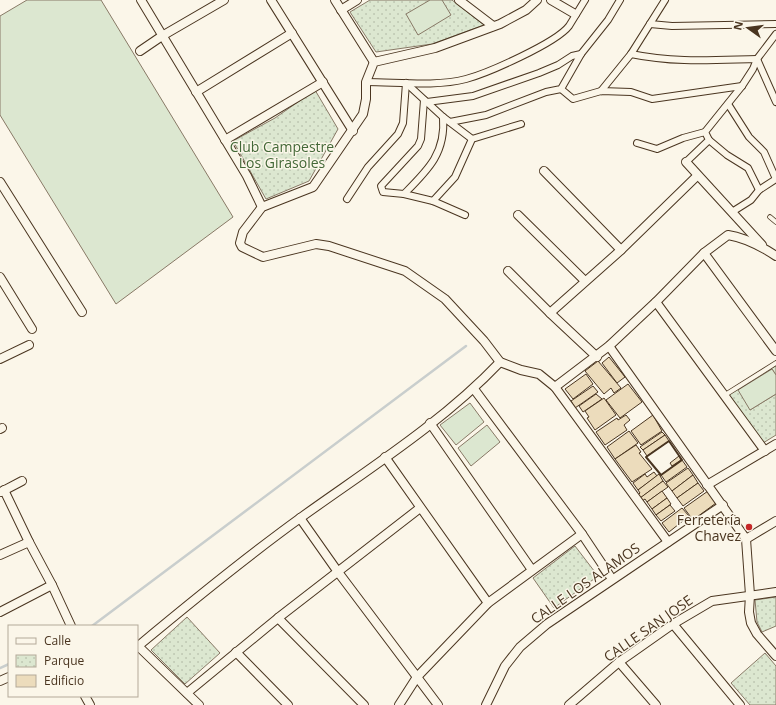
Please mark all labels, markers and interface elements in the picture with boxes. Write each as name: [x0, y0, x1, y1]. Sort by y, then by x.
north arrow: [728, 8, 768, 48]
text: N: [729, 19, 746, 32]
park label: Club Campestre Los Girasoles: [230, 137, 334, 172]
place label: Ferretería Chavez: [677, 510, 741, 545]
marker: Ferretería Chavez: [744, 522, 754, 532]
street label: CALLE LOS ALAMOS: [527, 538, 643, 628]
street label: CALLE SAN JOSE: [600, 590, 696, 666]
legend: [8, 625, 138, 697]
text: Calle: [44, 632, 71, 649]
text: Parque: [44, 652, 84, 669]
text: Edificio: [44, 672, 84, 689]

